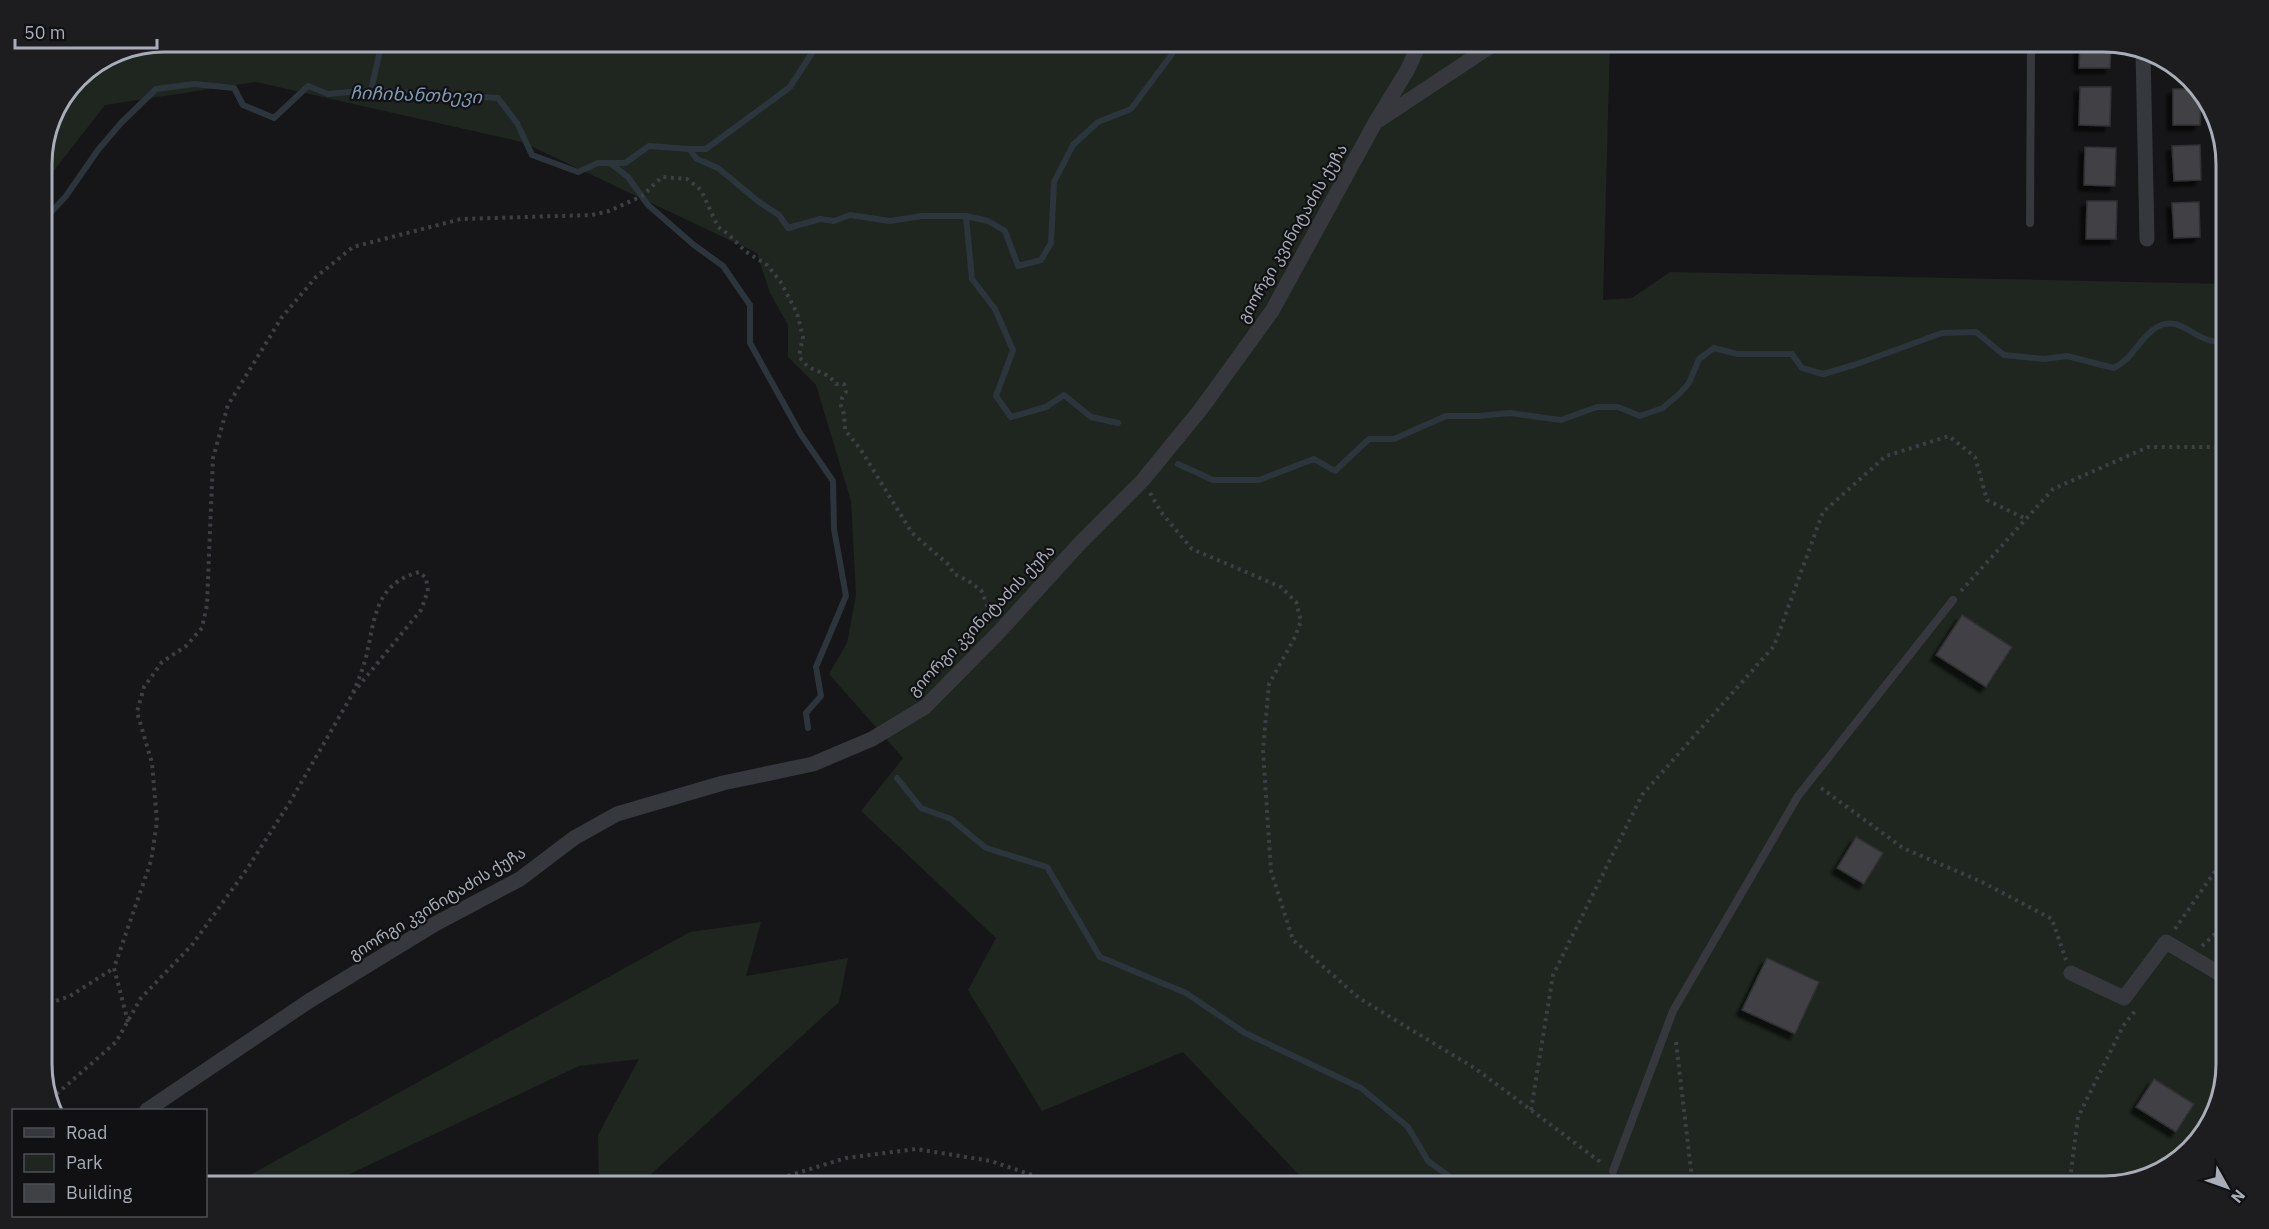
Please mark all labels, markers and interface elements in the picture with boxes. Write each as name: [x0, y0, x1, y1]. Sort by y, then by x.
scale bar: [15, 12, 158, 50]
text: 50 m: [24, 21, 66, 44]
water label: ჩიჩიხანთხევი: [350, 81, 483, 108]
street label: გიორგი კვინიტაძის ქუჩა: [1233, 140, 1351, 326]
street label: გიორგი კვინიტაძის ქუჩა: [903, 540, 1059, 700]
street label: გიორგი კვინიტაძის ქუჩა: [345, 842, 529, 964]
legend: [12, 1109, 207, 1217]
text: Road: [66, 1121, 107, 1144]
text: Park: [66, 1151, 103, 1174]
north arrow: [2197, 1157, 2257, 1217]
text: Building: [66, 1181, 133, 1204]
text: N: [2227, 1186, 2250, 1208]

